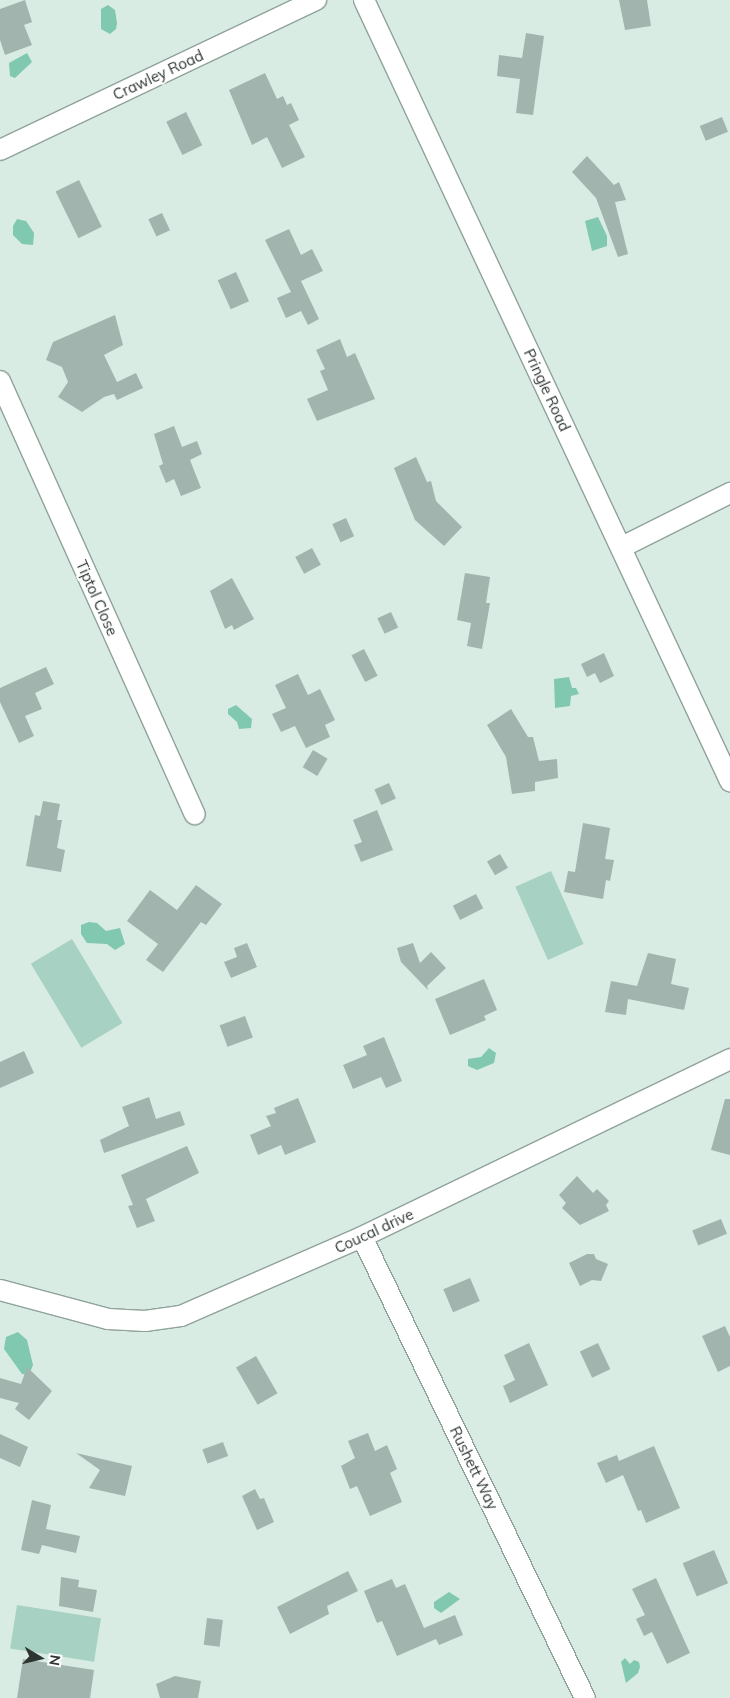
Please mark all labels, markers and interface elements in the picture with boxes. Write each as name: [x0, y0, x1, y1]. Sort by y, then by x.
street label: Crawley Road: [110, 46, 206, 104]
street label: Pringle Road: [520, 346, 574, 434]
street label: Tiptol Close: [72, 557, 122, 639]
street label: Coucal drive: [332, 1205, 416, 1257]
street label: Rushett Way: [446, 1423, 502, 1513]
north arrow: [15, 1633, 65, 1683]
text: N: [45, 1654, 65, 1667]

